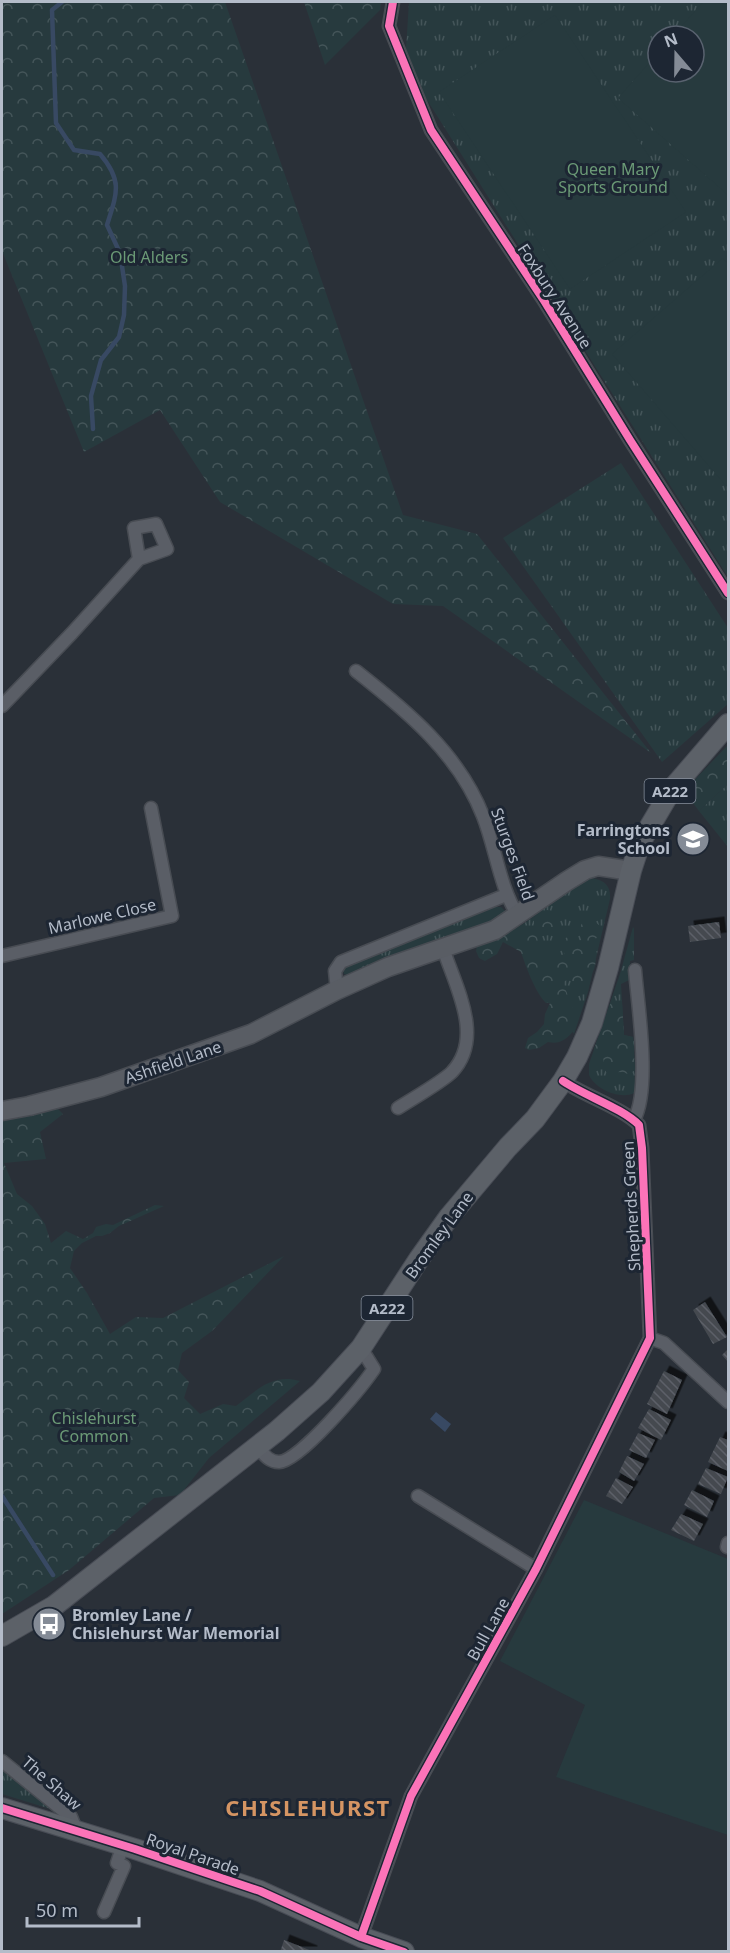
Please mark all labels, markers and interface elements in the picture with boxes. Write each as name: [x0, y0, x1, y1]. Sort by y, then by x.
north arrow: [646, 24, 706, 84]
text: N: [661, 27, 681, 52]
park label: Queen Mary Sports Ground: [558, 158, 668, 198]
street label: Foxbury Avenue: [513, 239, 597, 353]
park label: Old Alders: [110, 246, 188, 268]
road number: A222: [644, 779, 696, 803]
street label: Sturges Field: [486, 805, 540, 903]
place label: Farringtons School: [577, 819, 670, 859]
school or university icon: Farringtons School: [675, 821, 711, 857]
street label: Marlowe Close: [46, 893, 158, 939]
street label: Ashfield Lane: [122, 1035, 224, 1089]
street label: Shepherds Green: [617, 1140, 645, 1272]
street label: Bromley Lane: [400, 1187, 478, 1283]
road number: A222: [362, 1296, 412, 1320]
park label: Chislehurst Common: [52, 1407, 137, 1447]
street label: Bull Lane: [462, 1593, 514, 1665]
place label: Bromley Lane / Chislehurst War Memorial: [72, 1604, 279, 1644]
bus stop icon: Bromley Lane / Chislehurst War Memorial: [31, 1606, 67, 1642]
street label: The Shaw: [18, 1751, 87, 1815]
district label: CHISLEHURST: [225, 1792, 391, 1822]
street label: Royal Parade: [143, 1828, 243, 1880]
scale bar: [27, 1890, 140, 1928]
text: 50 m: [36, 1898, 78, 1922]

